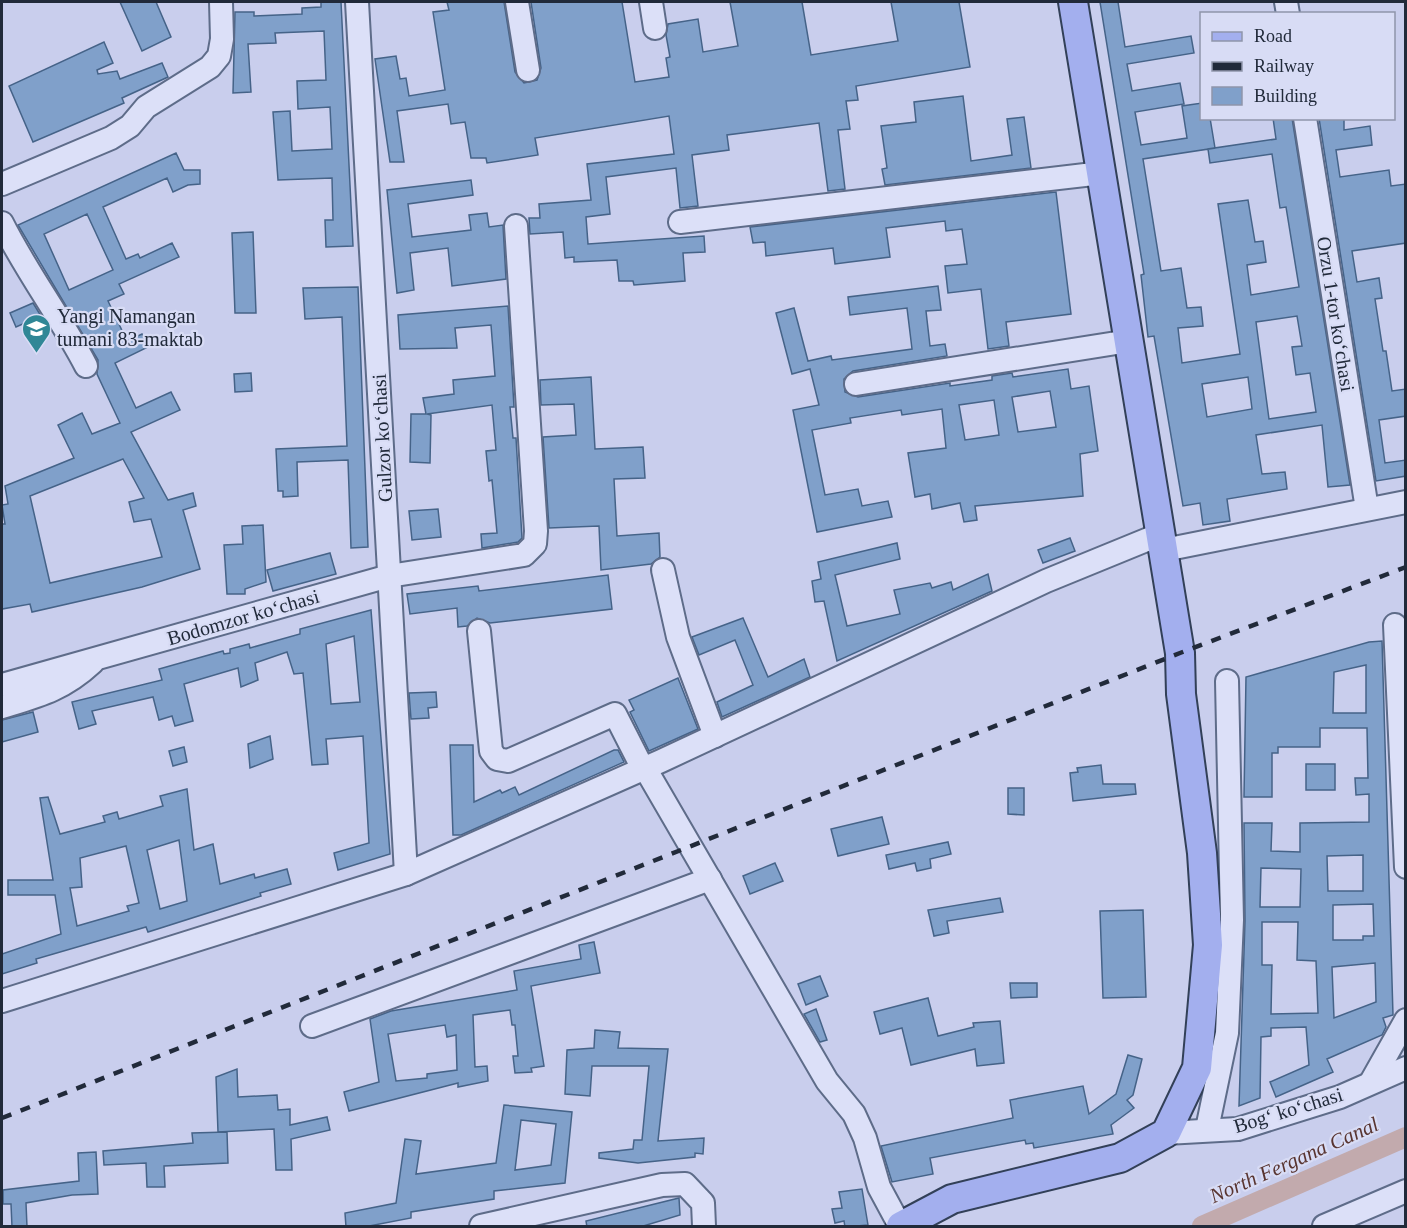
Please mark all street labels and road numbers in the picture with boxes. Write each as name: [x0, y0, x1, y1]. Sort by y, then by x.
street label: Orzu 1-tor koʻchasi: [1313, 235, 1359, 393]
street label: Gulzor koʻchasi: [368, 373, 396, 503]
street label: Bodomzor koʻchasi: [164, 585, 322, 649]
street label: Bogʻ koʻchasi: [1231, 1083, 1346, 1138]

